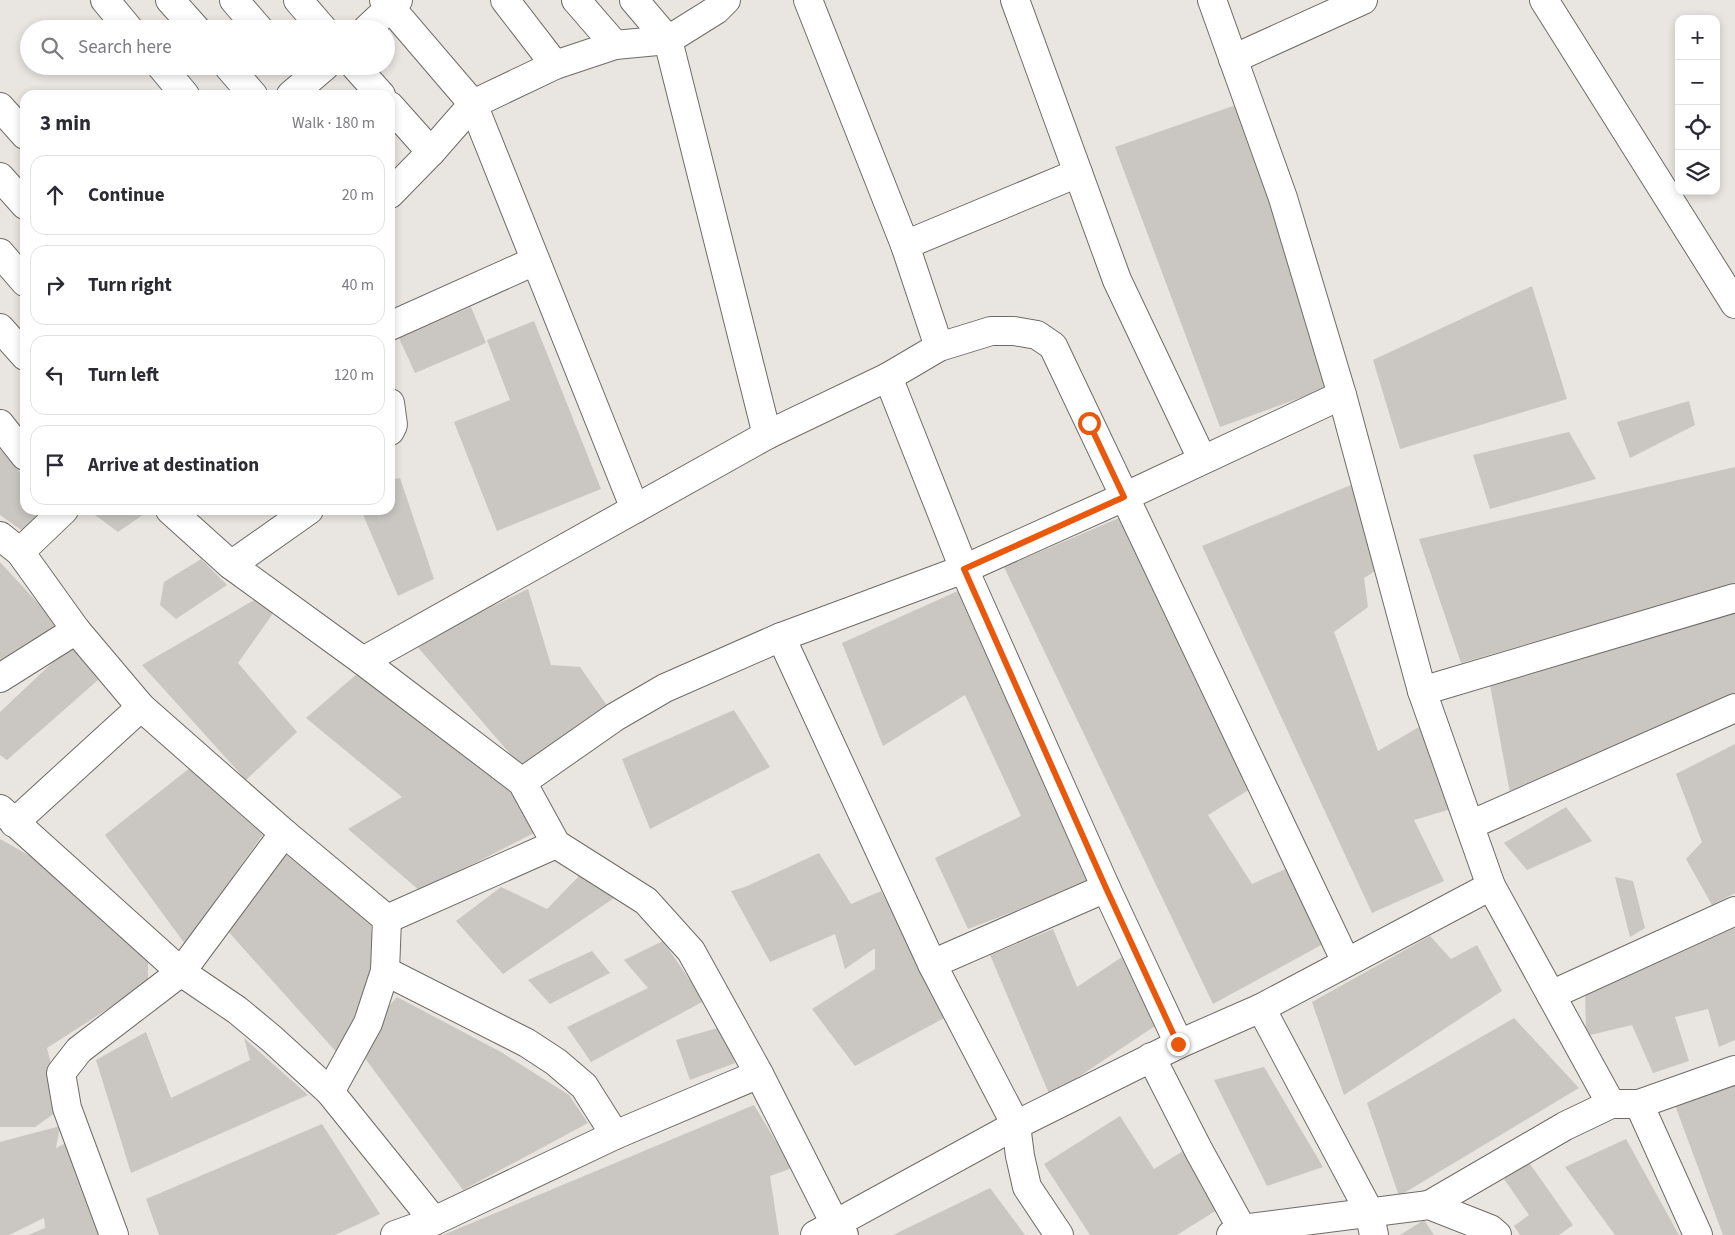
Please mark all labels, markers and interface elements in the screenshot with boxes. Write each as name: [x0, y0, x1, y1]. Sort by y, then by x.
map controls: [1675, 15, 1720, 195]
button: +: [1675, 15, 1720, 60]
search box: [20, 20, 395, 75]
icon: search: [38, 34, 66, 62]
text: Search here: [78, 34, 172, 61]
button: −: [1675, 60, 1720, 105]
button: locate: [1675, 105, 1720, 150]
text: 3 min: [40, 108, 91, 138]
text: Walk · 180 m: [292, 112, 375, 134]
button: layers: [1675, 150, 1720, 195]
icon: ahead: [41, 181, 69, 209]
text: Continue: [88, 182, 165, 209]
text: 20 m: [342, 184, 374, 206]
icon: right: [41, 271, 69, 299]
text: Turn right: [88, 272, 172, 299]
text: 40 m: [342, 274, 374, 296]
icon: left: [41, 361, 69, 389]
text: Turn left: [88, 362, 159, 389]
text: 120 m: [334, 364, 374, 386]
route start: [1078, 412, 1101, 435]
icon: arrive: [41, 451, 69, 479]
text: Arrive at destination: [88, 452, 259, 479]
route end: [1167, 1033, 1190, 1056]

